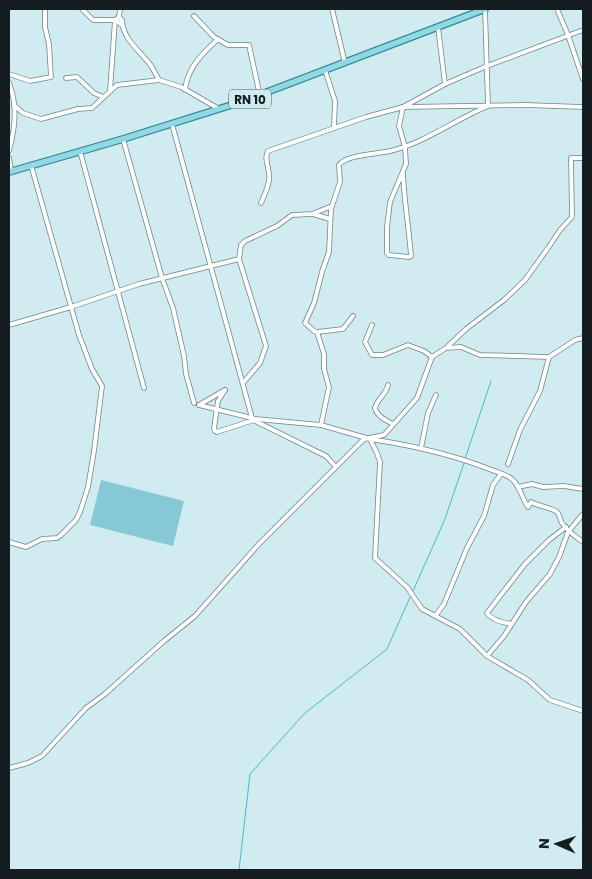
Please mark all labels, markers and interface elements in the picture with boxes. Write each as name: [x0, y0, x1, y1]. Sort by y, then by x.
road number: RN 10: [229, 90, 271, 108]
north arrow: [532, 819, 582, 869]
text: N: [534, 838, 554, 849]

